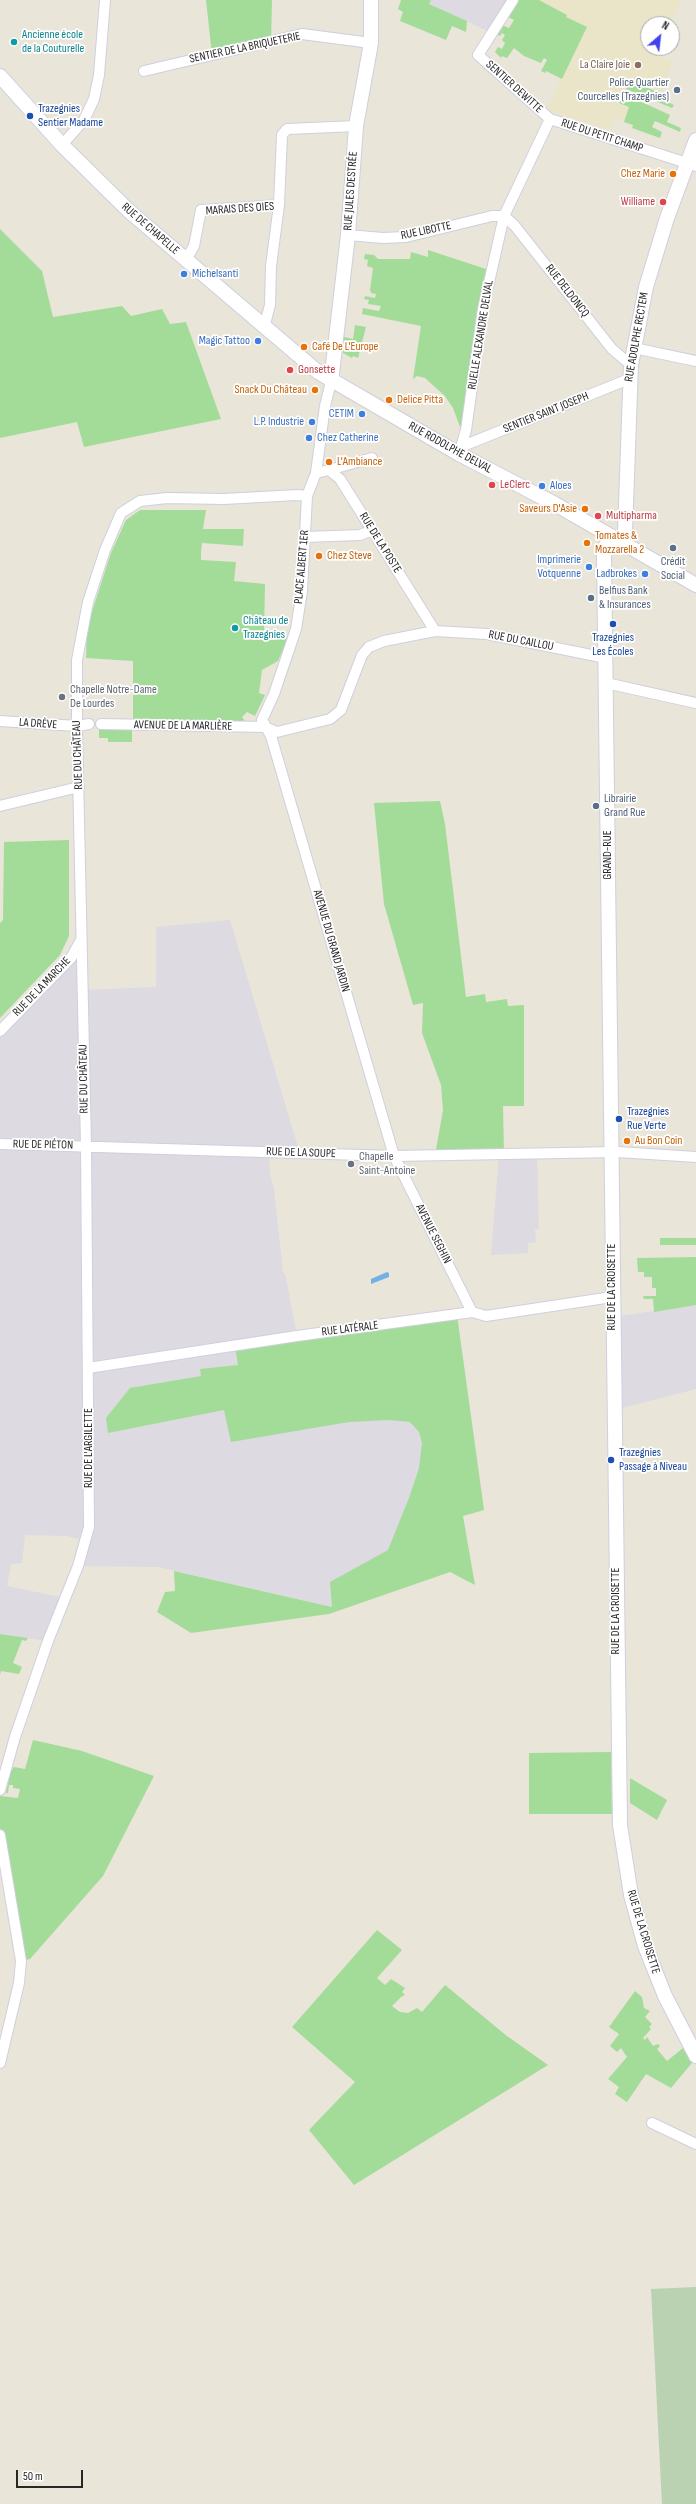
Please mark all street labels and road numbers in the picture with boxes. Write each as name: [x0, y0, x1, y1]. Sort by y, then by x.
street label: SENTIER DE LA BRIQUETERIE: [188, 29, 302, 67]
street label: SENTIER DEWITTE: [483, 58, 545, 116]
street label: RUE DU PETIT CHAMP: [559, 116, 645, 156]
street label: RUE JULES DESTRÉE: [341, 151, 361, 231]
street label: MARAIS DES OIES: [205, 199, 275, 219]
street label: RUE DE CHAPELLE: [118, 200, 182, 258]
street label: RUE LIBOTTE: [400, 219, 452, 243]
street label: RUE DELDONCQ: [542, 262, 592, 320]
street label: RUELLE ALEXANDRE DELVAL: [465, 279, 497, 391]
street label: RUE ADOLPHE RECTEM: [622, 291, 652, 383]
street label: SENTIER SAINT JOSEPH: [501, 389, 591, 437]
street label: RUE RODOLPHE DELVAL: [406, 419, 494, 477]
street label: RUE DE LA POSTE: [356, 510, 404, 576]
street label: PLACE ALBERT 1ER: [292, 529, 312, 605]
street label: RUE DU CAILLOU: [487, 628, 555, 654]
street label: LA DRÈVE: [18, 715, 58, 733]
street label: AVENUE DE LA MARLIÈRE: [134, 718, 232, 734]
street label: RUE DU CHÂTEAU: [70, 720, 86, 790]
street label: GRAND-RUE: [601, 830, 615, 880]
street label: AVENUE DU GRAND JARDIN: [309, 888, 353, 994]
street label: RUE DE LA MARCHE: [10, 954, 74, 1020]
street label: RUE DU CHÂTEAU: [76, 1044, 92, 1114]
street label: RUE DE PIÉTON: [13, 1137, 73, 1153]
street label: RUE DE LA SOUPE: [266, 1145, 336, 1161]
street label: AVENUE SEGHIN: [412, 1202, 454, 1266]
street label: RUE DE LA CROISETTE: [605, 1243, 619, 1331]
street label: RUE LATÉRALE: [321, 1318, 379, 1340]
street label: RUE DE L'ARGILETTE: [82, 1408, 96, 1488]
street label: RUE DE LA CROISETTE: [609, 1567, 623, 1655]
street label: RUE DE LA CROISETTE: [623, 1888, 663, 1976]

